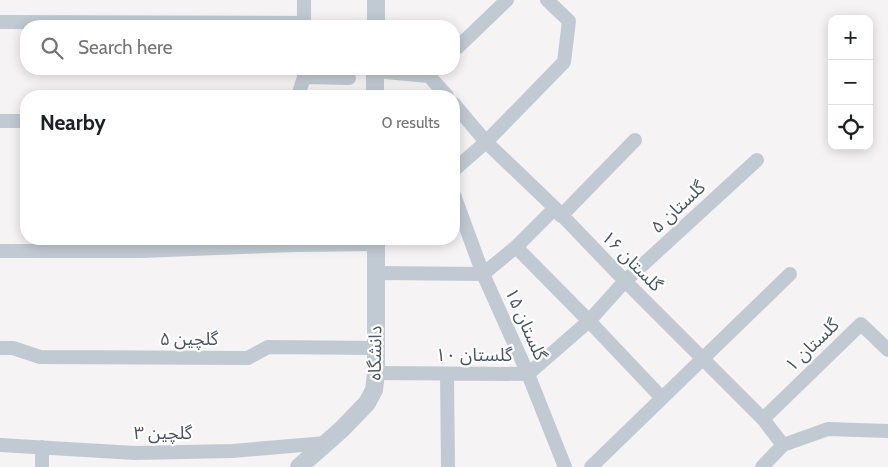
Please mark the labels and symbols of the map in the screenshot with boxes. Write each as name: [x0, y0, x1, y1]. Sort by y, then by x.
street label: گلستان ۵: [646, 176, 710, 238]
street label: گلستان ۱۶: [597, 226, 667, 296]
street label: گلستان ۱۵: [500, 284, 552, 364]
street label: گلستان ۱: [780, 314, 844, 376]
street label: دانشگاه: [364, 325, 386, 381]
street label: گلچین ۵: [160, 328, 219, 350]
street label: گلستان ۱۰: [435, 344, 513, 366]
street label: گلچین ۳: [134, 422, 193, 444]

